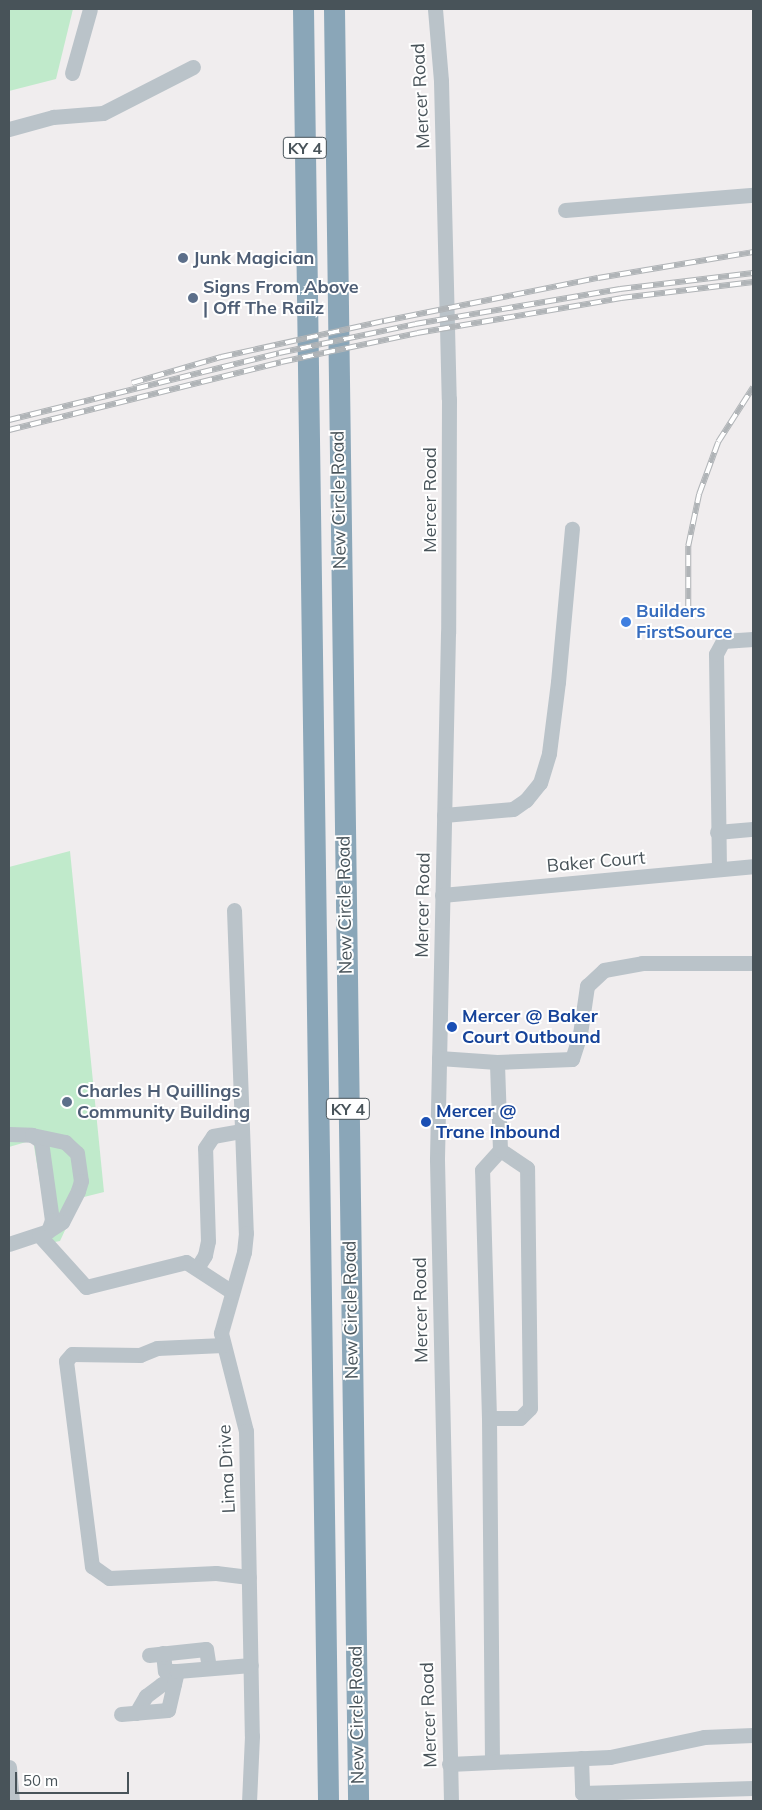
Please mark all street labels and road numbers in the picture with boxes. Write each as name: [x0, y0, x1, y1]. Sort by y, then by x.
street label: Mercer Road: [407, 43, 435, 149]
road number: KY 4: [282, 134, 328, 162]
street label: New Circle Road: [327, 431, 351, 569]
street label: Mercer Road: [419, 447, 441, 553]
street label: New Circle Road: [333, 836, 357, 974]
street label: Baker Court: [546, 847, 646, 877]
street label: Mercer Road: [411, 852, 435, 958]
road number: KY 4: [326, 1096, 370, 1122]
street label: New Circle Road: [339, 1241, 363, 1379]
street label: Mercer Road: [409, 1257, 433, 1363]
street label: Lima Drive: [214, 1424, 240, 1514]
street label: New Circle Road: [345, 1646, 369, 1784]
street label: Mercer Road: [416, 1662, 442, 1768]

